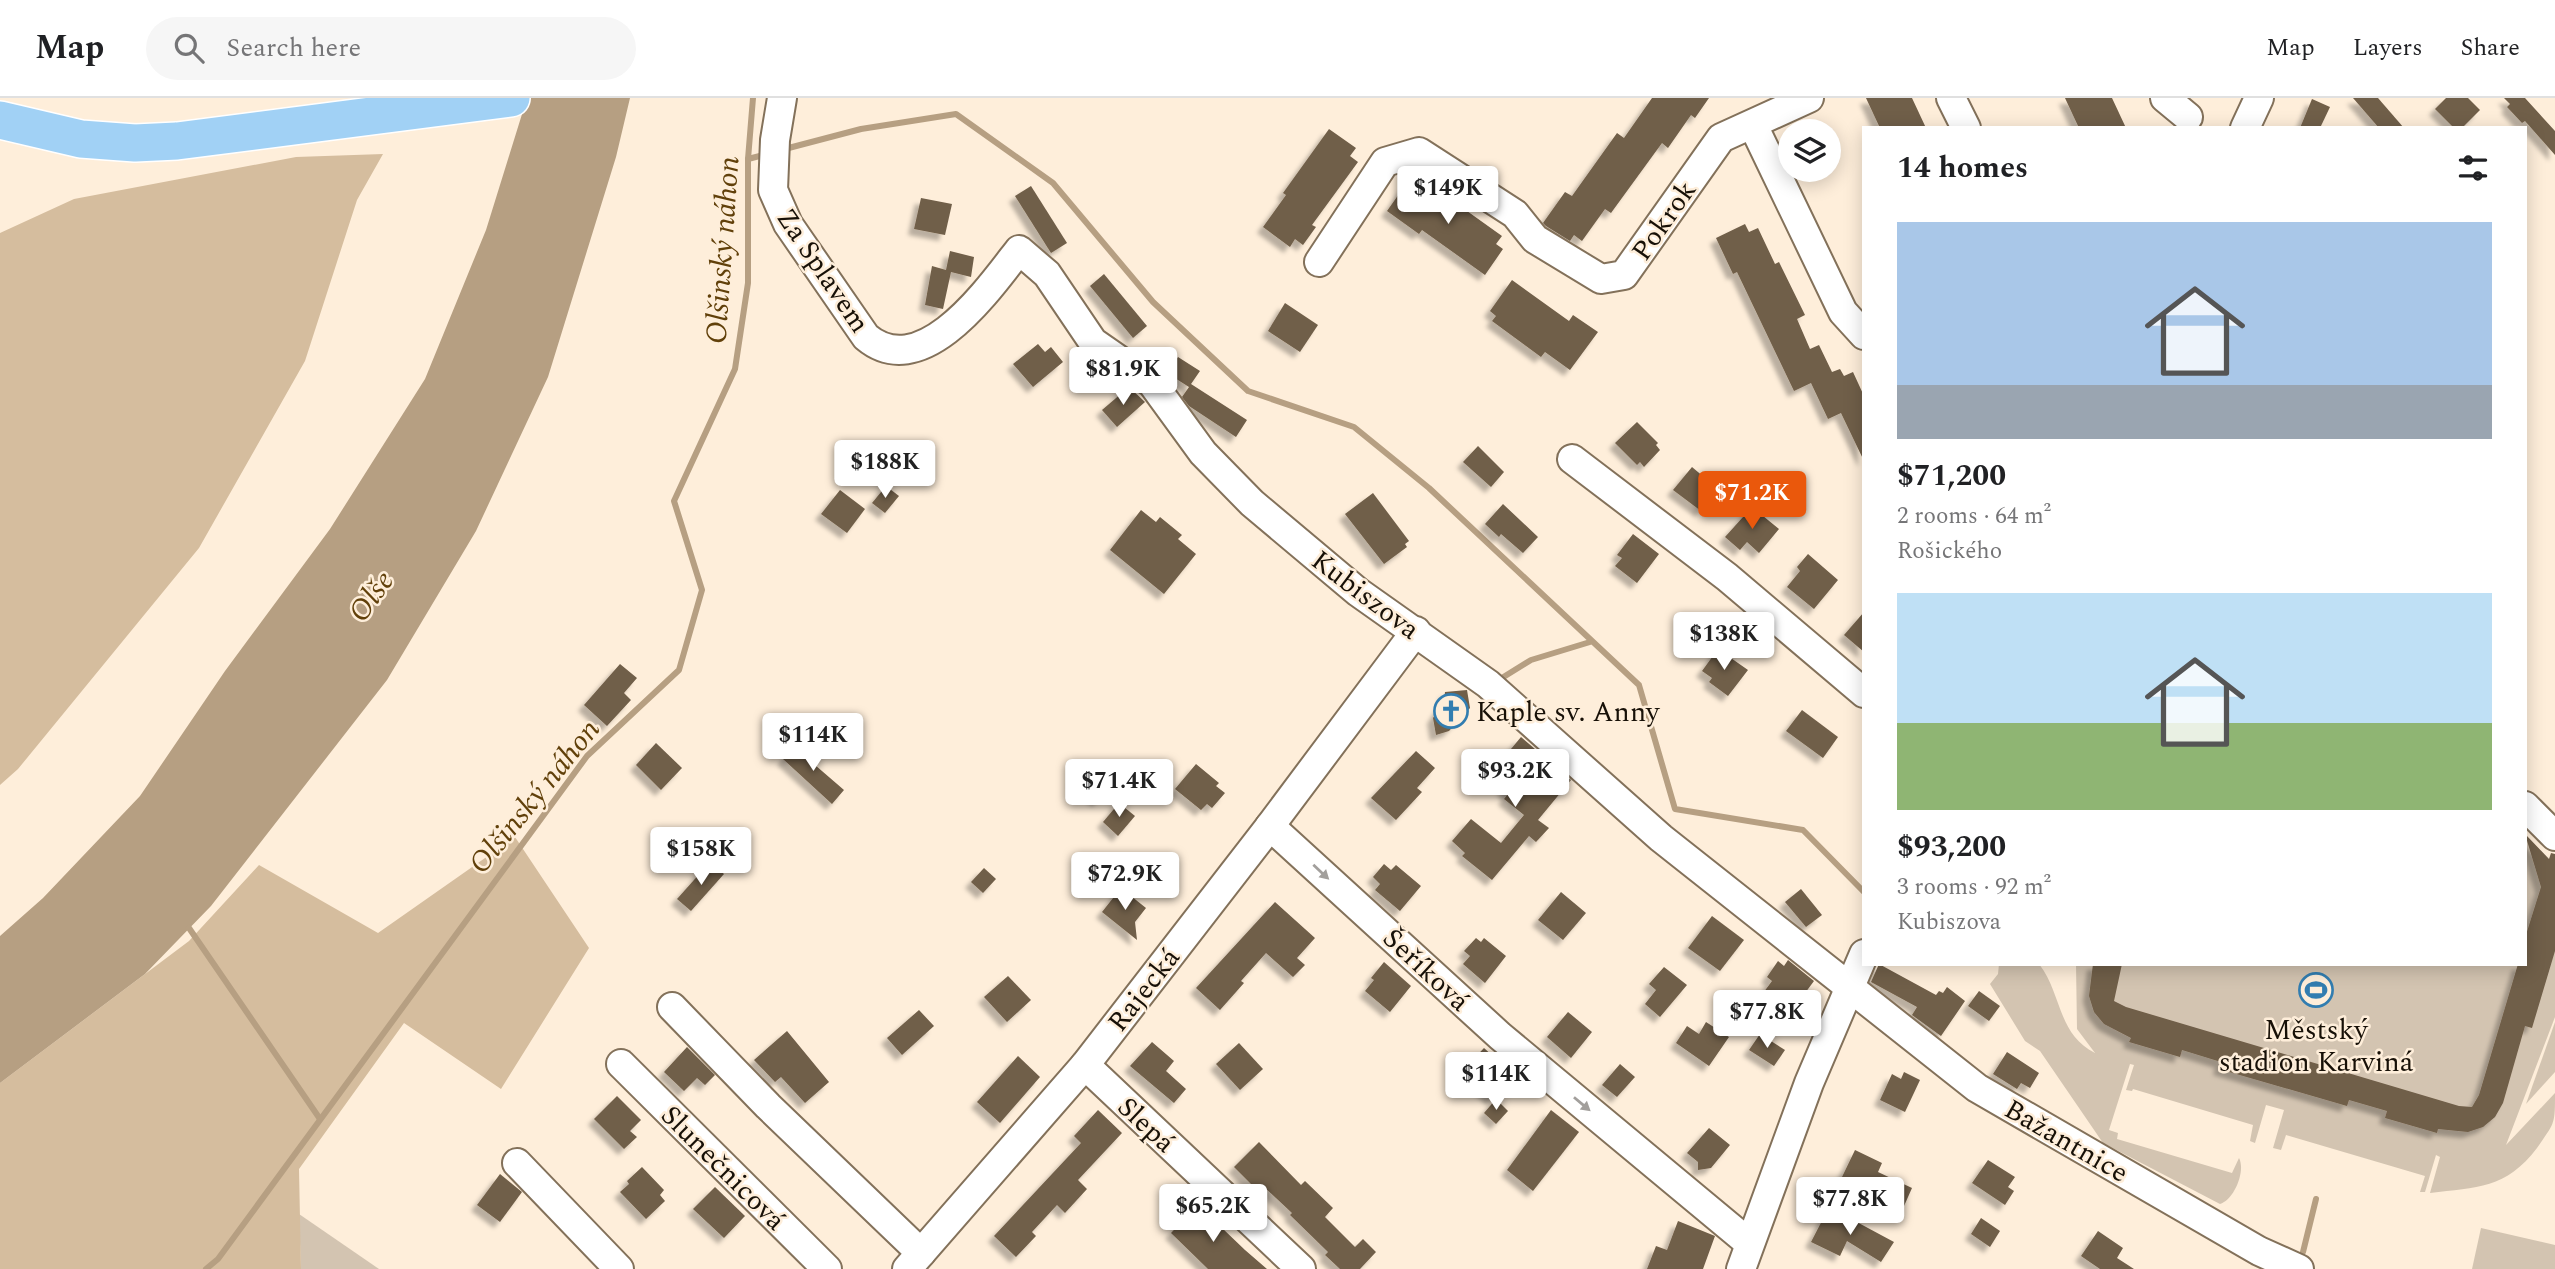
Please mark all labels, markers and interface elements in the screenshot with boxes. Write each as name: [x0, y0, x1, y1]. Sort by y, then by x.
search box: [146, 17, 636, 80]
text: Map: [35, 23, 104, 73]
text: Search here: [226, 28, 361, 68]
icon: search: [170, 29, 208, 67]
text: Map: [2266, 30, 2315, 66]
text: Layers: [2353, 30, 2423, 66]
text: Share: [2461, 30, 2520, 66]
map controls: [1778, 119, 1841, 182]
button: layers: [1778, 119, 1841, 182]
text: 14 homes: [1897, 145, 2028, 191]
icon: filters: [2454, 149, 2492, 187]
water label: Olšinský náhon: [693, 155, 753, 346]
pin: $149K: [1399, 166, 1497, 226]
text: $149K: [1413, 171, 1483, 206]
street label: Pokrok: [1621, 172, 1708, 270]
street label: Za Splavem: [765, 200, 880, 342]
icon: home: [2132, 268, 2258, 394]
pin: $81.9K: [1066, 348, 1180, 407]
text: $81.9K: [1085, 352, 1161, 387]
pin: $188K: [836, 440, 934, 500]
text: $188K: [850, 445, 920, 480]
text: $71,200: [1897, 453, 2006, 499]
pin: $71.2K: [1695, 472, 1809, 531]
text: $71.2K: [1714, 476, 1790, 511]
text: 2 rooms · 64 m²: [1897, 499, 2051, 534]
text: Rošického: [1897, 534, 2002, 569]
street label: Kubiszova: [1302, 540, 1429, 651]
water label: Olše: [337, 561, 406, 632]
pin: $138K: [1675, 612, 1773, 672]
text: $138K: [1689, 617, 1759, 652]
icon: home: [2132, 639, 2258, 765]
place label: Kaple sv. Anny: [1476, 691, 1661, 734]
church icon: Kaple sv. Anny: [1432, 692, 1470, 730]
water label: Olšinský náhon: [458, 709, 612, 884]
pin: $114K: [764, 714, 862, 773]
text: $114K: [778, 718, 848, 753]
pin: $93.2K: [1458, 750, 1572, 809]
text: $93.2K: [1477, 754, 1553, 789]
pin: $71.4K: [1062, 760, 1176, 819]
text: $71.4K: [1081, 764, 1157, 799]
text: $93,200: [1897, 824, 2006, 870]
pin: $158K: [652, 828, 750, 887]
text: $158K: [666, 832, 736, 867]
pin: $72.9K: [1068, 852, 1182, 912]
text: $72.9K: [1087, 857, 1163, 892]
one-way arrow: [1312, 864, 1330, 880]
text: 3 rooms · 92 m²: [1897, 870, 2051, 905]
text: Kubiszova: [1897, 905, 2001, 940]
street label: Šeříková: [1372, 918, 1480, 1022]
street label: Rajecká: [1097, 938, 1191, 1041]
sports icon: Městský stadion Karviná: [2297, 971, 2335, 1009]
pin: $77.8K: [1710, 990, 1824, 1050]
text: $77.8K: [1729, 995, 1805, 1030]
place label: Městský stadion Karviná: [2219, 1009, 2414, 1084]
pin: $114K: [1447, 1052, 1545, 1112]
text: $114K: [1461, 1057, 1531, 1092]
street label: Slepá: [1107, 1087, 1185, 1164]
street label: Bažantnice: [1996, 1088, 2136, 1194]
street label: Slunečnicová: [650, 1095, 796, 1241]
one-way arrow: [1574, 1096, 1591, 1111]
pin: $77.8K: [1793, 1178, 1907, 1237]
text: $77.8K: [1812, 1182, 1888, 1217]
pin: $65.2K: [1156, 1184, 1270, 1244]
text: $65.2K: [1175, 1189, 1251, 1224]

